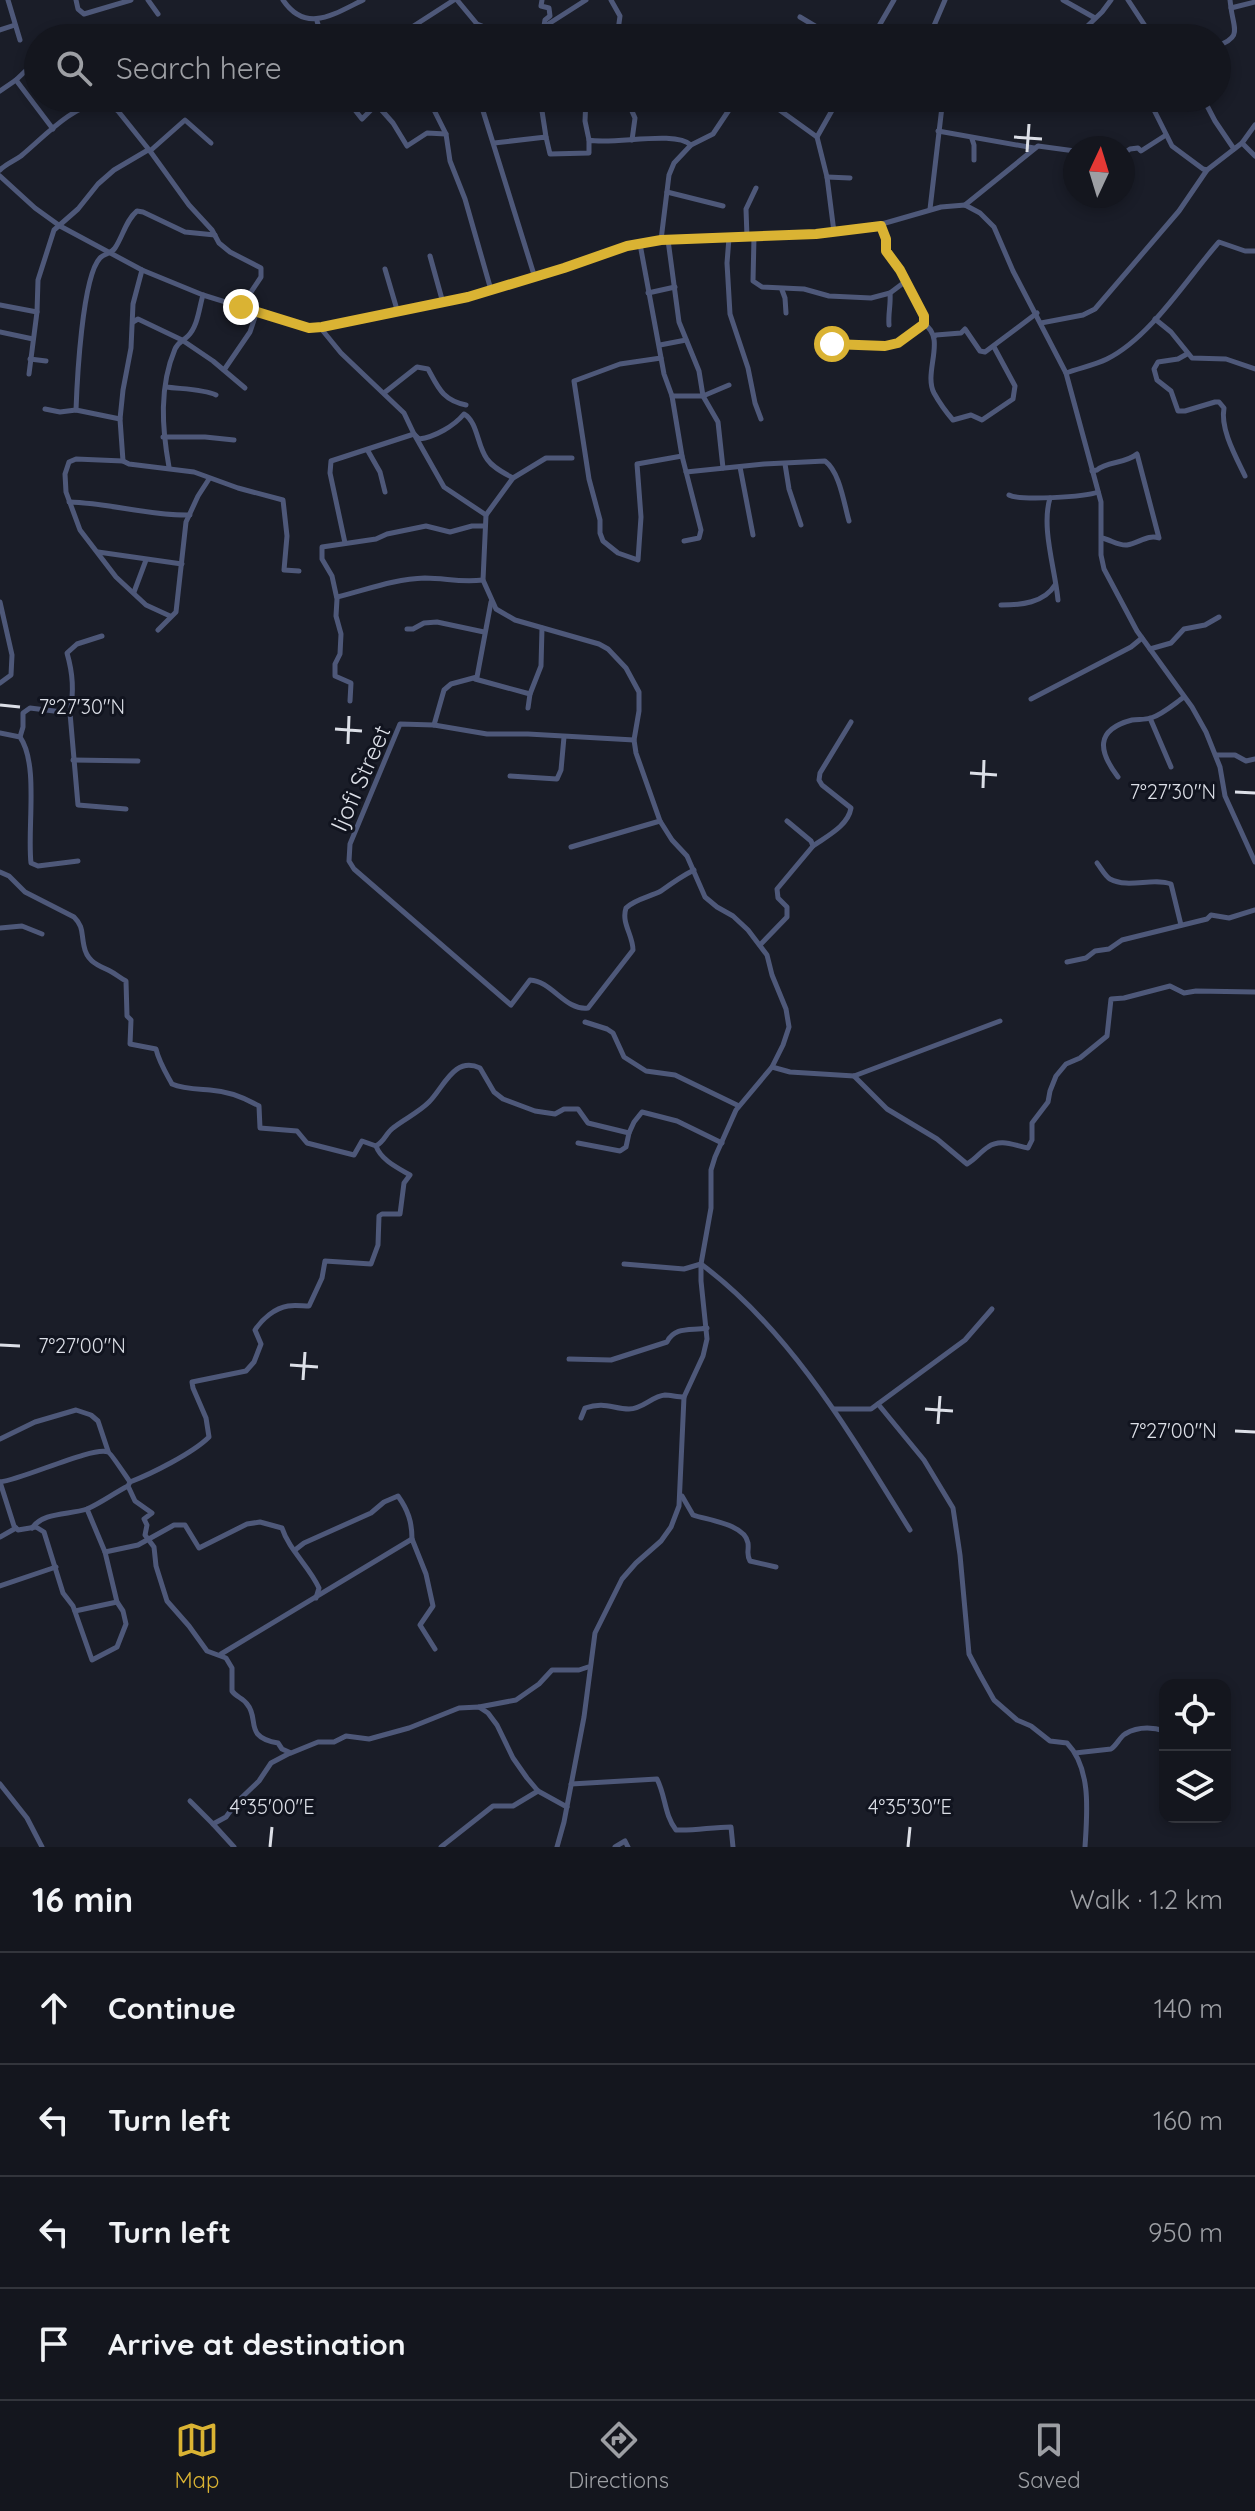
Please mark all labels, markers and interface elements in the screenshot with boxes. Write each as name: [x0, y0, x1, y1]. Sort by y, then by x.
search box: [24, 24, 1231, 112]
icon: search: [52, 46, 96, 90]
text: Search here: [116, 49, 282, 87]
north arrow: [1063, 136, 1135, 208]
route end: [223, 289, 259, 325]
route start: [814, 326, 850, 362]
text: 7°27'30"N: [39, 694, 125, 719]
street label: Ijofi Street: [323, 720, 397, 836]
text: 7°27'30"N: [1130, 779, 1216, 804]
text: 7°27'00"N: [38, 1333, 126, 1358]
text: 7°27'00"N: [1129, 1418, 1217, 1443]
map controls: [1159, 1679, 1231, 1823]
button: locate: [1159, 1679, 1231, 1751]
button: layers: [1159, 1751, 1231, 1823]
text: 4°35'00"E: [229, 1794, 315, 1819]
text: 4°35'30"E: [868, 1794, 952, 1819]
text: 16 min: [32, 1878, 133, 1921]
text: Walk · 1.2 km: [1070, 1883, 1223, 1916]
icon: ahead: [32, 1986, 76, 2030]
text: Continue: [108, 1989, 236, 2027]
text: 140 m: [1154, 1992, 1223, 2025]
icon: left: [32, 2098, 76, 2142]
text: Turn left: [108, 2101, 231, 2139]
text: 160 m: [1153, 2104, 1223, 2137]
icon: left: [32, 2210, 76, 2254]
text: Turn left: [108, 2213, 231, 2251]
text: 950 m: [1148, 2216, 1223, 2249]
icon: arrive: [32, 2322, 76, 2366]
text: Arrive at destination: [108, 2325, 406, 2363]
tab: Map: [174, 2418, 219, 2494]
tab: Directions: [568, 2418, 669, 2494]
tab: Saved: [1018, 2418, 1081, 2494]

